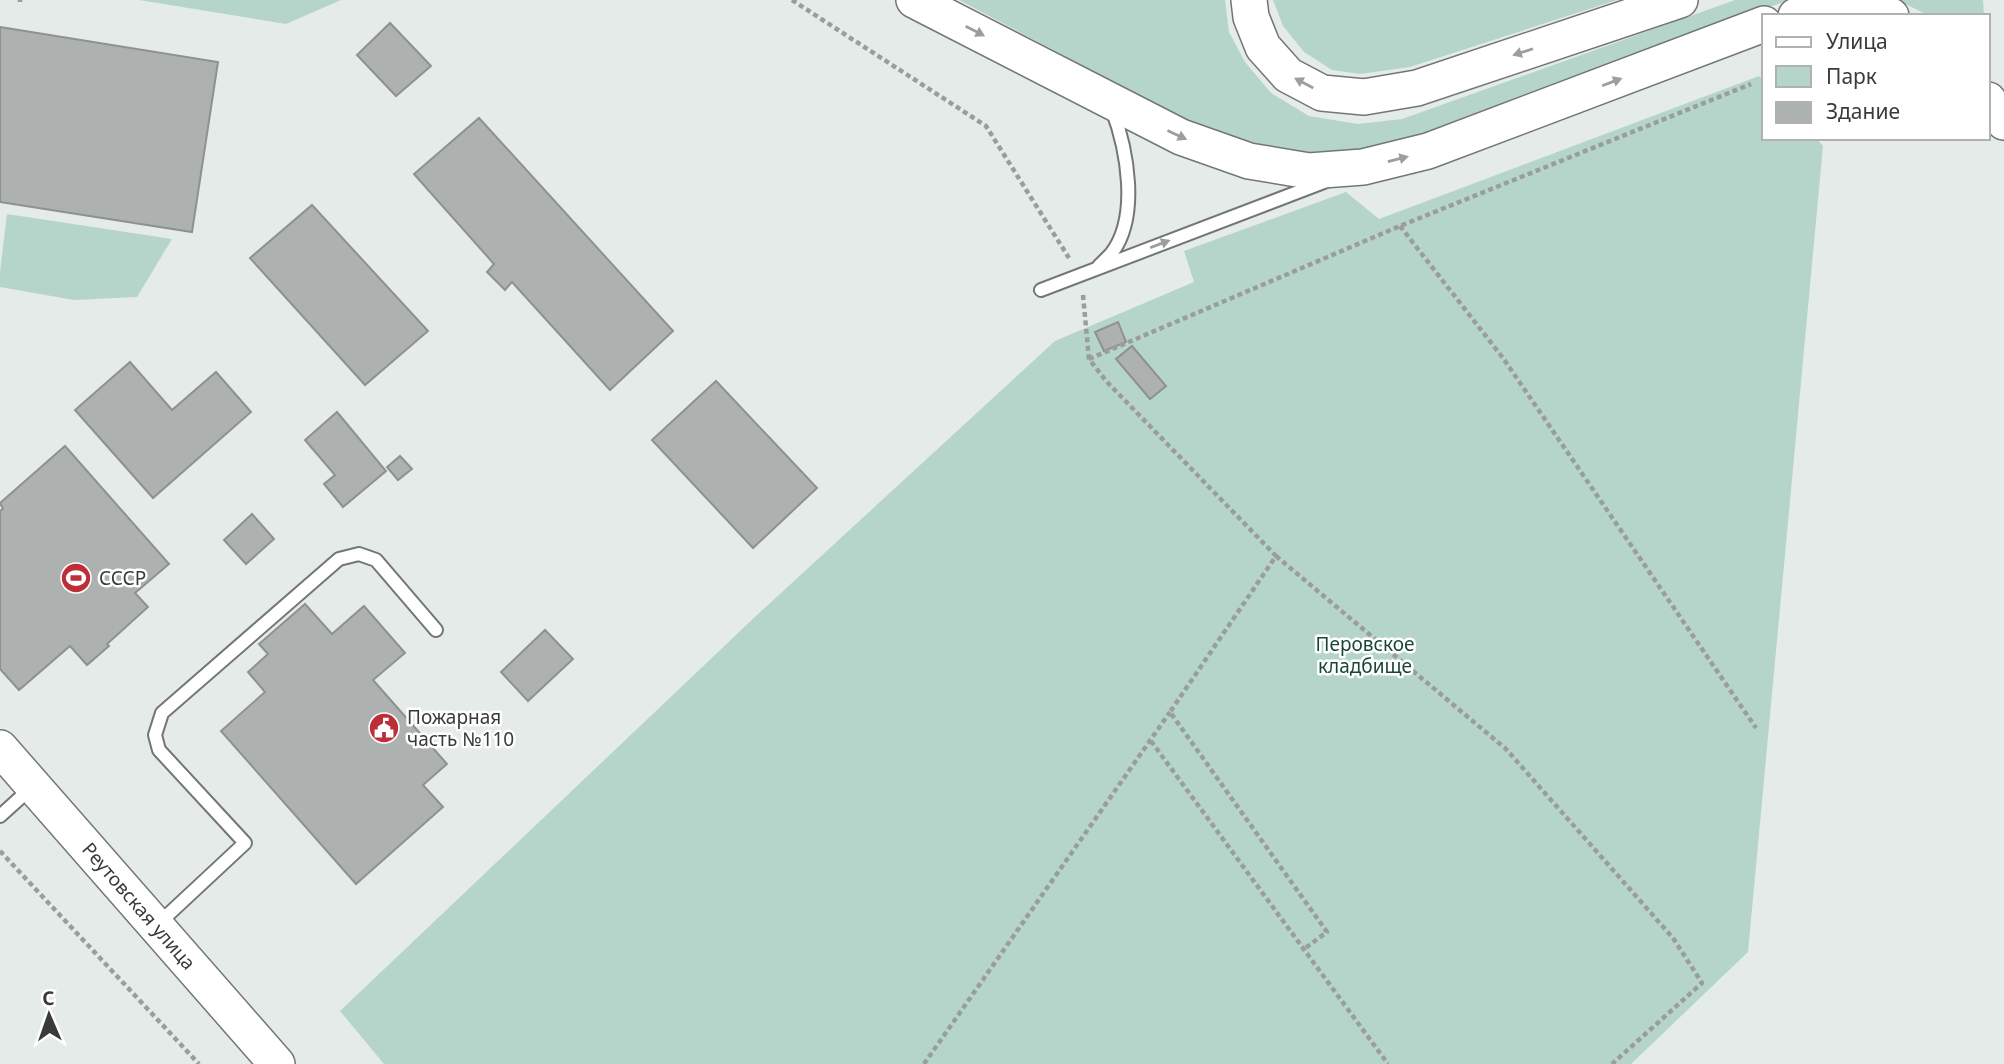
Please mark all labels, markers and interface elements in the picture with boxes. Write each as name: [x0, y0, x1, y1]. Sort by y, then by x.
legend: [1762, 14, 1990, 140]
one-way arrow: [965, 26, 985, 37]
text: Улица: [1826, 27, 1888, 55]
one-way arrow: [1512, 48, 1533, 58]
text: Парк: [1826, 62, 1877, 90]
one-way arrow: [1602, 76, 1623, 87]
one-way arrow: [1294, 78, 1314, 89]
text: Здание: [1826, 97, 1900, 125]
one-way arrow: [1167, 129, 1188, 140]
one-way arrow: [1387, 153, 1409, 164]
one-way arrow: [1150, 239, 1171, 250]
sports icon: СССР: [59, 561, 93, 595]
place label: СССР: [99, 565, 146, 591]
park label: Перовское кладбище: [1316, 631, 1414, 679]
place label: Пожарная часть №110: [407, 704, 514, 752]
public building icon: Пожарная часть №110: [367, 711, 401, 745]
street label: Реутовская улица: [76, 837, 202, 975]
north arrow: [14, 980, 84, 1050]
text: С: [42, 985, 55, 1011]

